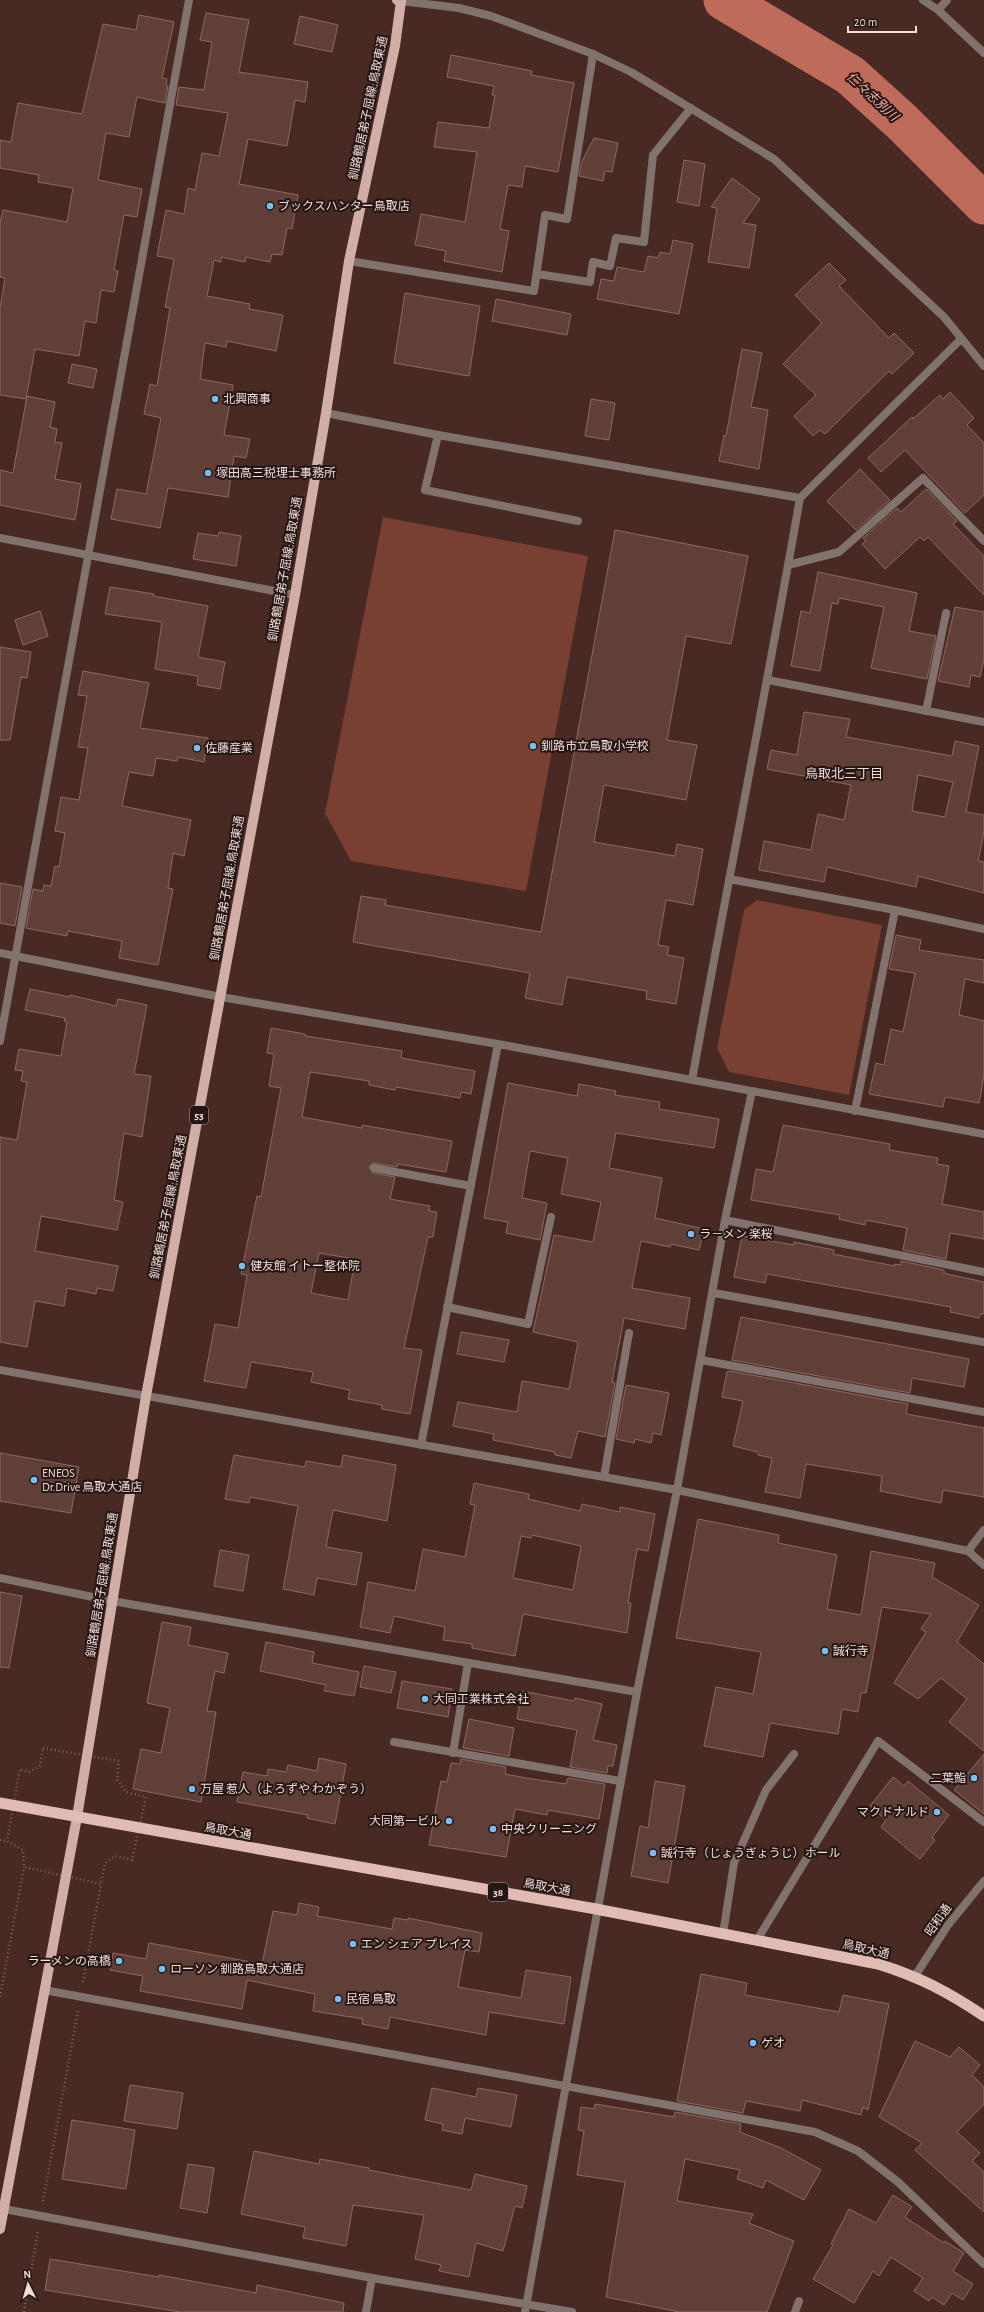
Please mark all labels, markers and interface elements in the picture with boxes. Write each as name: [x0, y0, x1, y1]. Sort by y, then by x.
scale bar: [848, 8, 916, 34]
text: 20 m: [854, 16, 877, 28]
street label: 釧路鶴居弟子屈線;鳥取東通: [346, 35, 389, 181]
water label: 仁々志別川: [844, 69, 902, 125]
place label: ブックスハンター鳥取店: [278, 199, 410, 212]
marker: ブックスハンター鳥取店: [265, 201, 275, 211]
place label: 北興商事: [223, 392, 271, 405]
marker: 北興商事: [210, 394, 220, 404]
place label: 塚田高三税理士事務所: [216, 466, 336, 479]
marker: 塚田高三税理士事務所: [203, 468, 213, 478]
street label: 釧路鶴居弟子屈線;鳥取東通: [265, 496, 304, 642]
place label: 釧路市立鳥取小学校: [541, 739, 649, 752]
place label: 佐藤産業: [205, 741, 253, 754]
marker: 釧路市立鳥取小学校: [528, 741, 538, 751]
marker: 佐藤産業: [192, 743, 202, 753]
district label: 鳥取北三丁目: [805, 766, 883, 781]
street label: 釧路鶴居弟子屈線;鳥取東通: [207, 815, 246, 961]
road number: 53: [190, 1106, 208, 1124]
street label: 釧路鶴居弟子屈線;鳥取東通: [147, 1134, 188, 1280]
place label: ラ－メン 楽桜: [699, 1227, 773, 1240]
marker: ラ－メン 楽桜: [686, 1229, 696, 1239]
place label: 健友館 イトー整体院: [250, 1259, 360, 1272]
marker: 健友館 イトー整体院: [237, 1261, 247, 1271]
place label: ENEOS Dr.Drive 鳥取大通店: [42, 1467, 142, 1493]
marker: ENEOS Dr.Drive 鳥取大通店: [29, 1475, 39, 1485]
street label: 釧路鶴居弟子屈線;鳥取東通: [84, 1511, 119, 1658]
place label: 誠行寺: [833, 1644, 869, 1657]
marker: 誠行寺: [820, 1646, 830, 1656]
place label: 大同工業株式会社: [433, 1693, 529, 1705]
marker: 大同工業株式会社: [420, 1694, 430, 1704]
place label: 二葉鮨: [930, 1771, 966, 1784]
marker: 二葉鮨: [969, 1773, 979, 1783]
place label: 万屋 惹人（よろずや わかぞう）: [200, 1782, 372, 1795]
marker: 万屋 惹人（よろずや わかぞう）: [187, 1784, 197, 1794]
place label: マクドナルド: [857, 1806, 929, 1818]
marker: マクドナルド: [932, 1807, 942, 1817]
place label: 大同第一ビル: [369, 1814, 441, 1827]
marker: 大同第一ビル: [444, 1816, 454, 1826]
street label: 鳥取大通: [203, 1820, 253, 1841]
place label: 中央クリーニング: [501, 1822, 597, 1835]
marker: 中央クリーニング: [488, 1824, 498, 1834]
place label: 誠行寺（じょうぎょうじ）ホール: [661, 1846, 840, 1859]
marker: 誠行寺（じょうぎょうじ）ホール: [648, 1848, 658, 1858]
street label: 鳥取大通: [522, 1876, 572, 1897]
road number: 38: [488, 1883, 508, 1901]
street label: 昭和通: [922, 1901, 953, 1938]
street label: 鳥取大通: [841, 1937, 891, 1960]
place label: エン シェア プレイス: [361, 1938, 473, 1950]
marker: エン シェア プレイス: [348, 1939, 358, 1949]
place label: ラーメンの高橋: [27, 1954, 111, 1967]
marker: ラーメンの高橋: [114, 1956, 124, 1966]
place label: ローソン 釧路鳥取大通店: [170, 1962, 304, 1975]
marker: ローソン 釧路鳥取大通店: [157, 1964, 167, 1974]
place label: 民宿 鳥取: [346, 1992, 396, 2005]
marker: 民宿 鳥取: [333, 1994, 343, 2004]
place label: ゲオ: [761, 2037, 785, 2049]
marker: ゲオ: [748, 2038, 758, 2048]
north arrow: [8, 2264, 48, 2304]
text: N: [23, 2269, 31, 2280]

